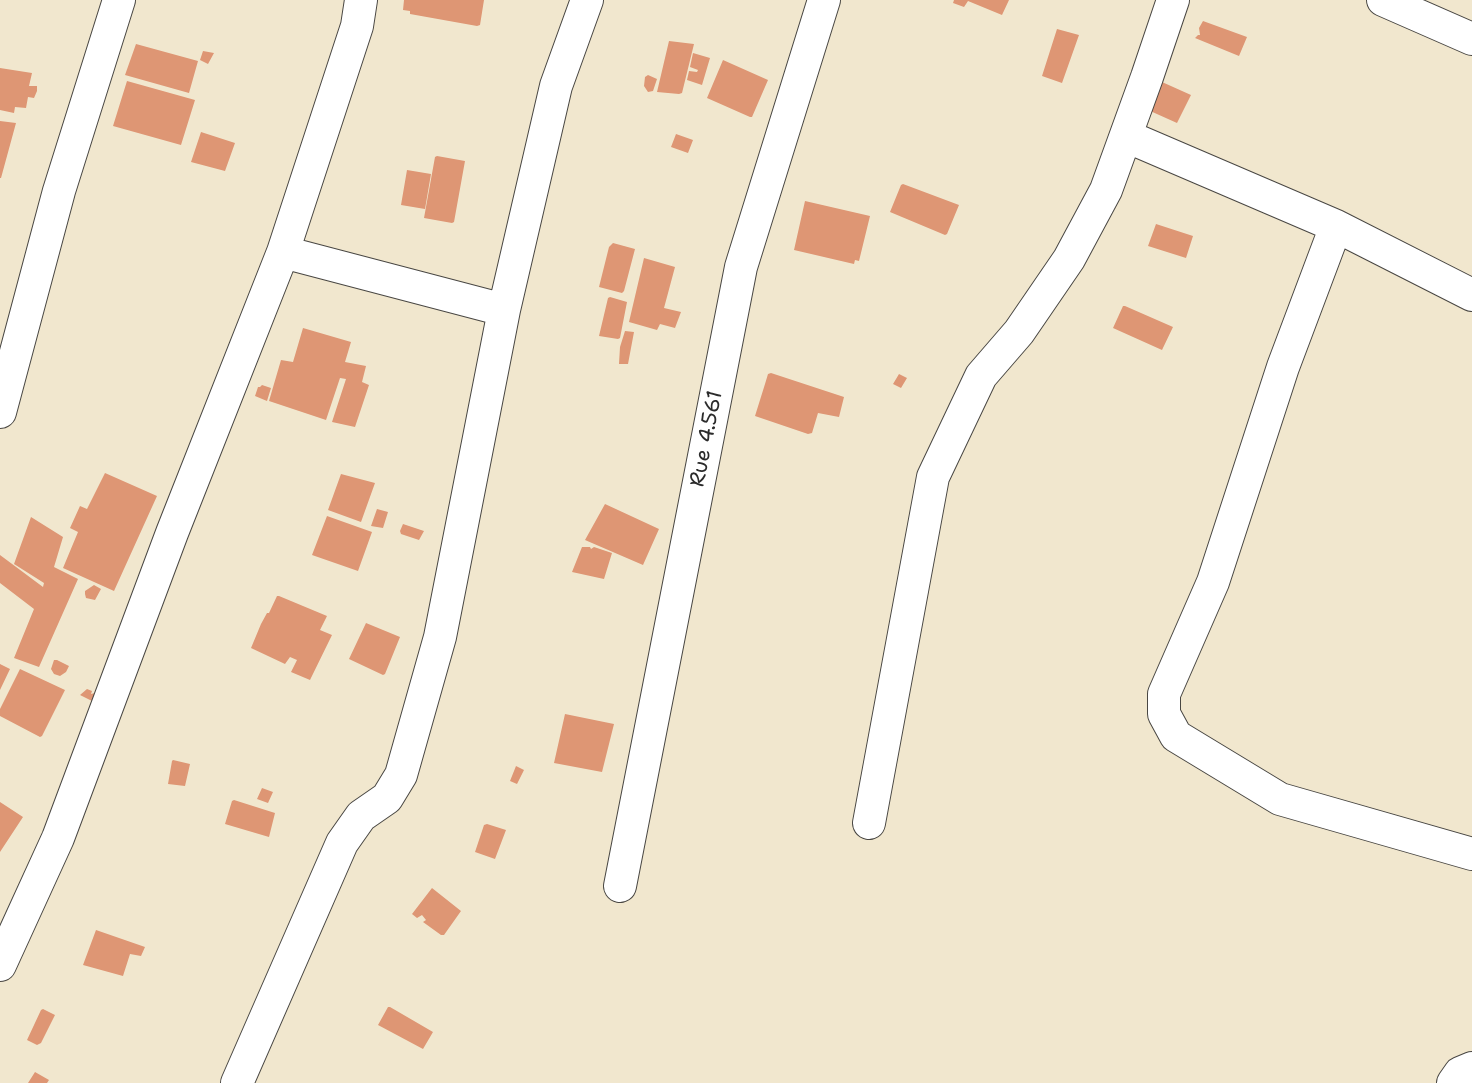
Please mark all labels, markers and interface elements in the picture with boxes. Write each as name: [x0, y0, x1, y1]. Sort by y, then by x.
street label: Rue 4.561: [685, 389, 729, 489]

